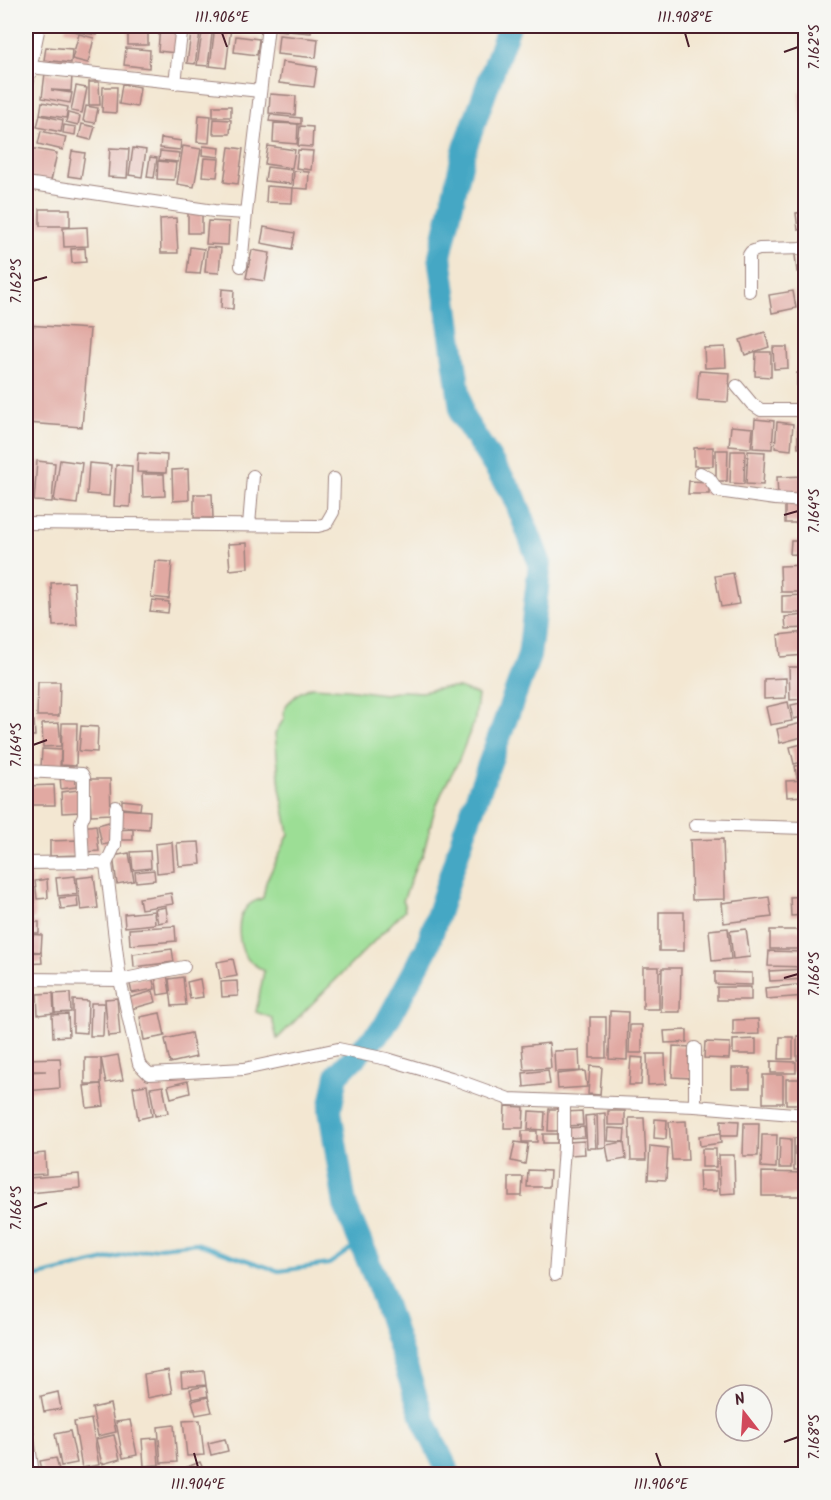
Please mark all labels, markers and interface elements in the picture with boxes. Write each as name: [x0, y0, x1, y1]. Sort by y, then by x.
text: 111.906°E: [195, 6, 251, 30]
text: 111.908°E: [657, 6, 714, 30]
text: 7.162°S: [803, 24, 827, 70]
text: 7.162°S: [5, 258, 29, 304]
text: 7.164°S: [803, 489, 827, 533]
text: 7.164°S: [5, 723, 29, 767]
text: 7.166°S: [803, 952, 827, 996]
text: 7.166°S: [5, 1186, 29, 1230]
north arrow: [714, 1383, 774, 1443]
text: N: [732, 1387, 749, 1414]
text: 7.168°S: [803, 1414, 827, 1460]
text: 111.904°E: [171, 1473, 227, 1497]
text: 111.906°E: [634, 1473, 690, 1497]

